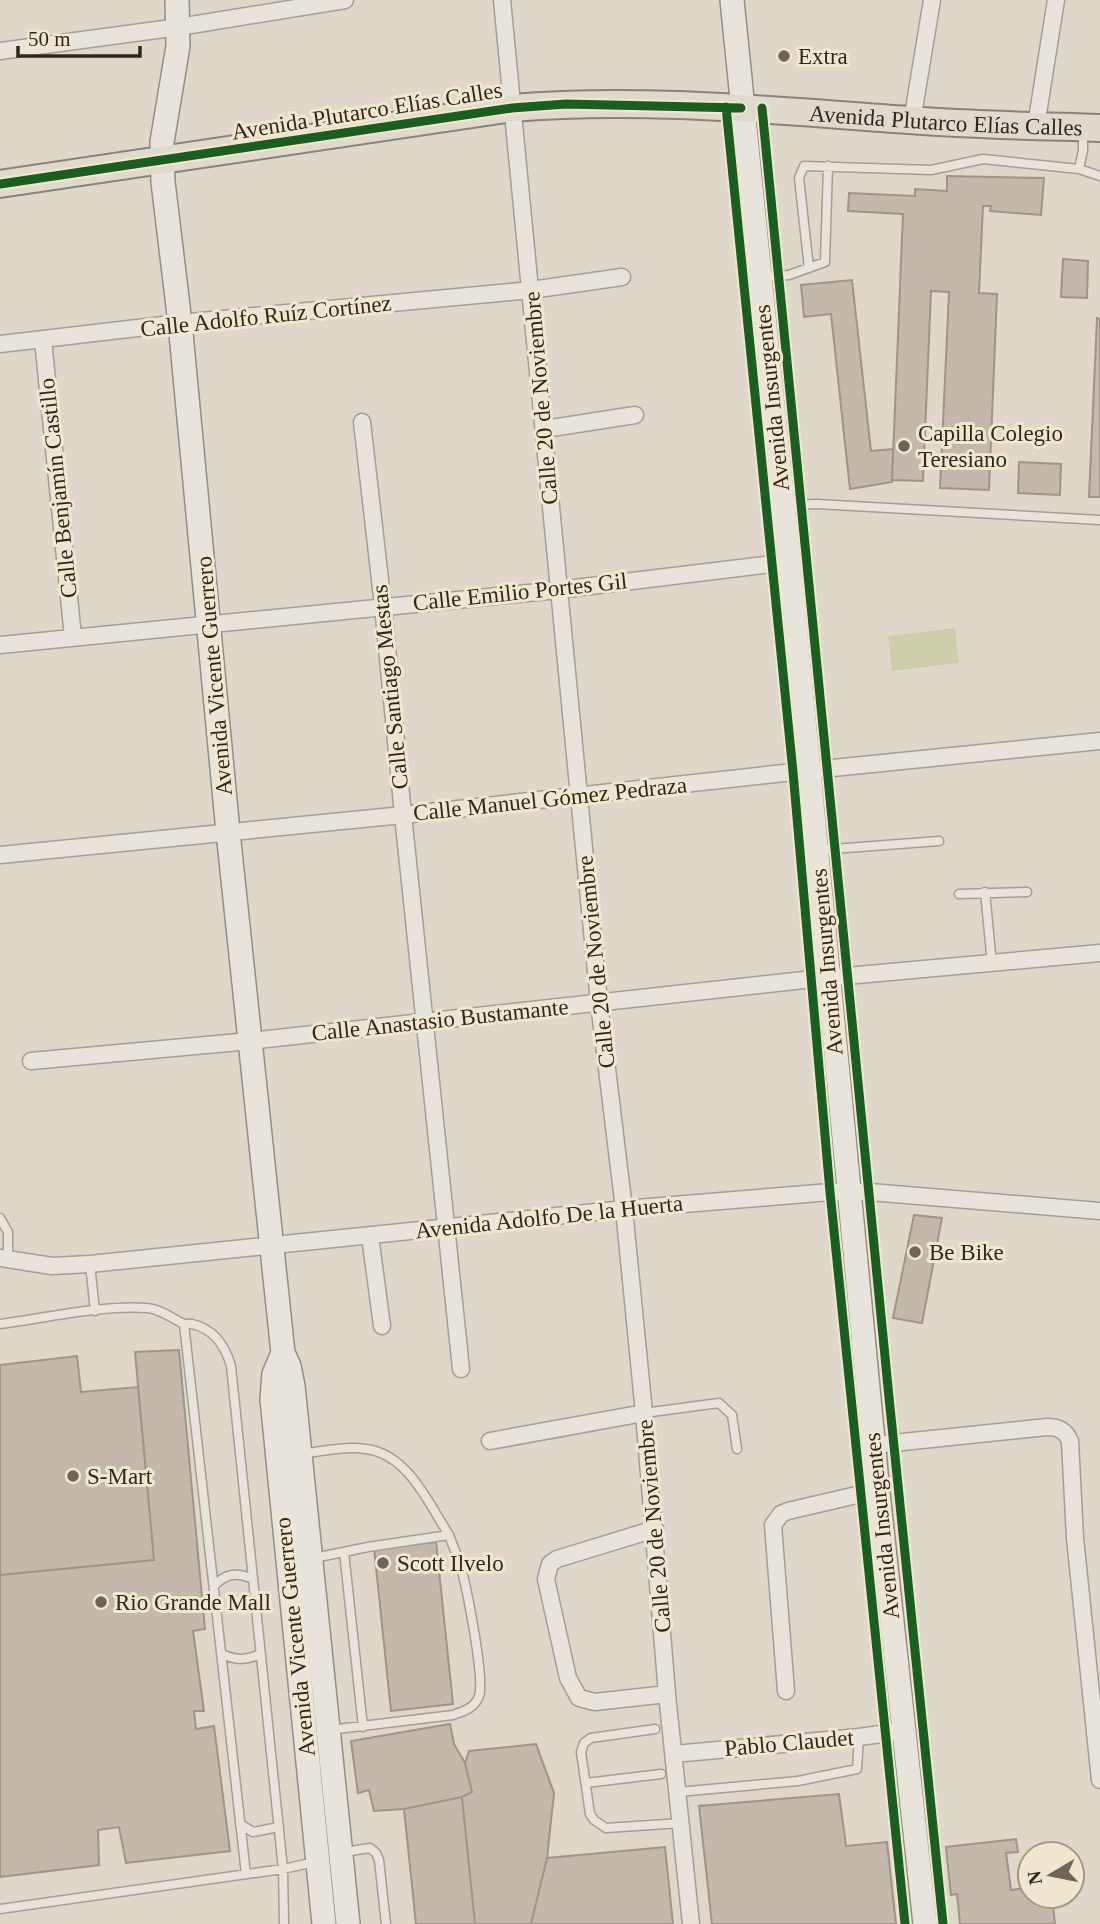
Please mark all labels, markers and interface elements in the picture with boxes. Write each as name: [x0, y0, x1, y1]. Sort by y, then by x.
scale bar: [18, 14, 140, 58]
text: 50 m: [28, 27, 71, 51]
place label: Extra: [798, 44, 848, 69]
marker: Extra: [776, 48, 792, 64]
street label: Avenida Plutarco Elías Calles: [230, 77, 504, 145]
street label: Avenida Plutarco Elías Calles: [808, 100, 1083, 140]
street label: Calle Adolfo Ruíz Cortínez: [139, 290, 393, 342]
street label: Calle 20 de Noviembre: [519, 290, 563, 506]
street label: Avenida Insurgentes: [750, 303, 794, 493]
street label: Calle Benjamín Castillo: [34, 377, 82, 599]
place label: Capilla Colegio Teresiano: [918, 421, 1063, 472]
marker: Capilla Colegio Teresiano: [896, 438, 912, 454]
street label: Avenida Vicente Guerrero: [191, 555, 237, 797]
street label: Calle Emilio Portes Gil: [412, 568, 628, 616]
street label: Calle Santiago Mestas: [367, 583, 413, 791]
street label: Calle Manuel Gómez Pedraza: [412, 772, 688, 826]
street label: Calle 20 de Noviembre: [572, 854, 620, 1070]
street label: Avenida Insurgentes: [806, 867, 848, 1057]
street label: Calle Anastasio Bustamante: [310, 994, 570, 1046]
street label: Avenida Adolfo De la Huerta: [414, 1191, 684, 1243]
place label: Be Bike: [929, 1240, 1004, 1265]
marker: Be Bike: [907, 1244, 923, 1260]
street label: Calle 20 de Noviembre: [632, 1418, 676, 1634]
street label: Avenida Insurgentes: [860, 1431, 904, 1621]
place label: S-Mart: [87, 1464, 153, 1489]
marker: S-Mart: [65, 1468, 81, 1484]
street label: Avenida Vicente Guerrero: [270, 1516, 320, 1758]
place label: Scott Ilvelo: [397, 1551, 504, 1576]
marker: Scott Ilvelo: [375, 1555, 391, 1571]
place label: Rio Grande Mall: [115, 1590, 271, 1615]
marker: Rio Grande Mall: [93, 1594, 109, 1610]
street label: Pablo Claudet: [723, 1725, 855, 1761]
north arrow: [1016, 1840, 1086, 1910]
text: N: [1023, 1869, 1046, 1886]

